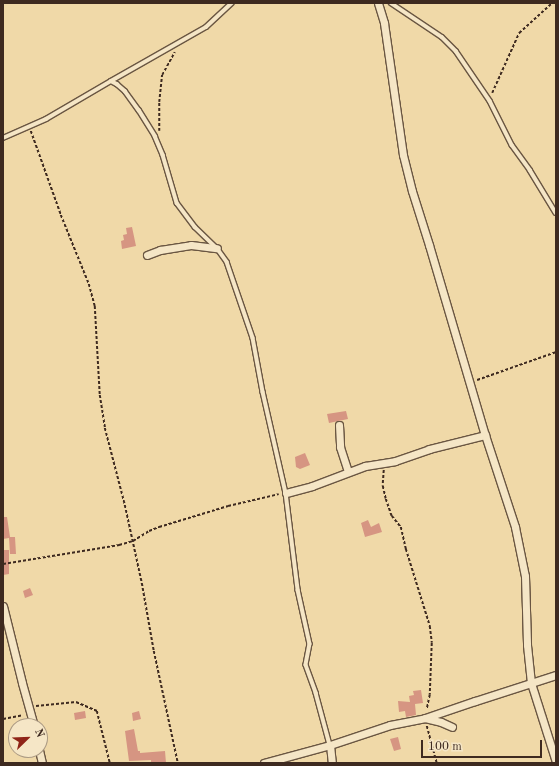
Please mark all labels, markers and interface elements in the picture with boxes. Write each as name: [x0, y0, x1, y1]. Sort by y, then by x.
north arrow: [8, 718, 48, 758]
text: N: [32, 727, 45, 740]
scale bar: [423, 732, 544, 758]
text: 100 m: [428, 741, 462, 753]

